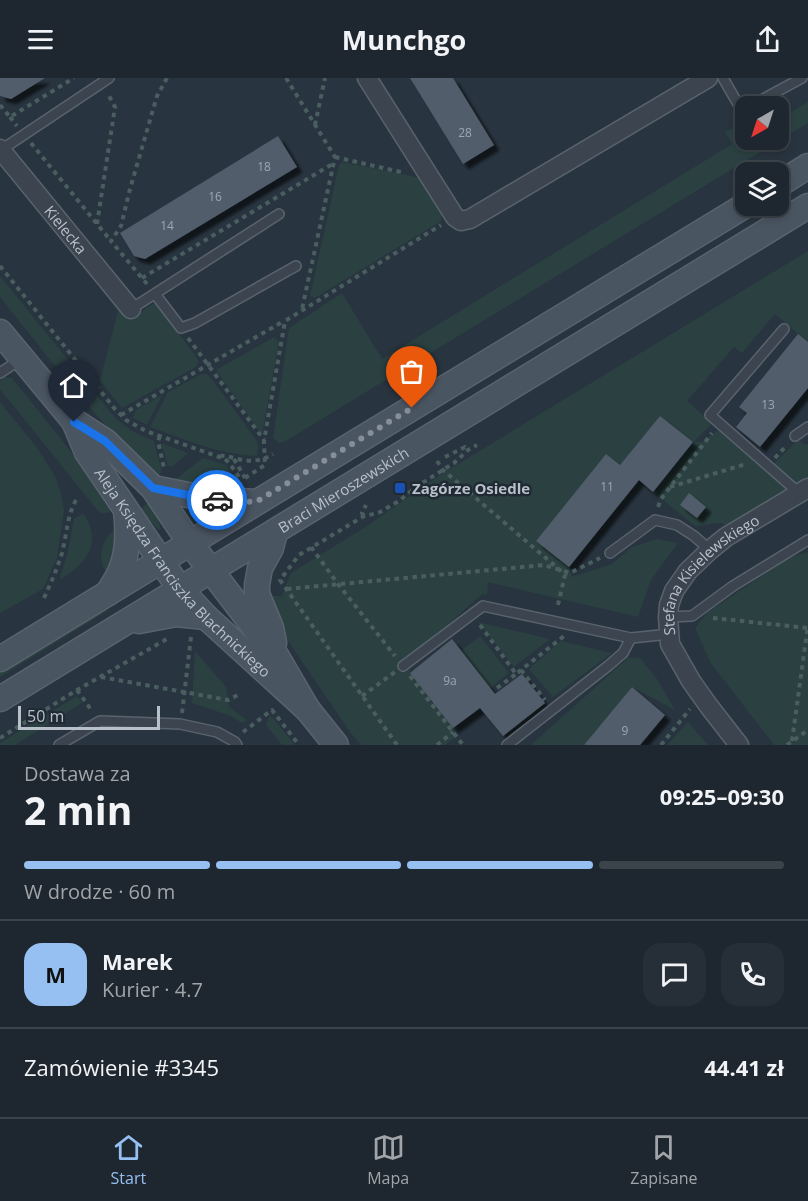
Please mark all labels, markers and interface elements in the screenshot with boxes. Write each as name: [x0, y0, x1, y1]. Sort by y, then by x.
text: Munchgo: [342, 21, 466, 58]
icon: menu: [24, 23, 57, 56]
icon: share: [751, 23, 784, 56]
north arrow: [735, 96, 789, 150]
map controls: [735, 96, 789, 216]
house number: 28: [458, 124, 472, 141]
house number: 18: [257, 158, 271, 175]
button: layers: [735, 162, 789, 216]
house number: 16: [208, 188, 222, 205]
street label: Kielecka: [40, 201, 92, 258]
house number: 14: [160, 217, 174, 234]
pin: [386, 346, 437, 408]
icon: bag: [395, 355, 428, 388]
pin: [48, 360, 99, 422]
icon: home: [57, 369, 90, 402]
house number: 13: [761, 396, 775, 413]
street label: Braci Mieroszewskich: [274, 442, 412, 537]
street label: Aleja Księdza Franciszka Blachnickiego: [91, 464, 275, 681]
courier: [187, 470, 247, 530]
place label: Zagórze Osiedle: [412, 478, 530, 498]
house number: 11: [600, 478, 614, 495]
marker: Zagórze Osiedle: [393, 481, 407, 495]
icon: car: [201, 484, 234, 517]
street label: Stefana Kisielewskiego: [658, 510, 763, 636]
house number: 9a: [443, 672, 457, 689]
scale bar: [18, 703, 160, 730]
text: 50 m: [27, 705, 64, 727]
house number: 9: [622, 722, 629, 739]
text: Dostawa za: [24, 760, 131, 787]
text: 09:25–09:30: [660, 781, 784, 811]
text: 2 min: [24, 783, 132, 836]
text: W drodze · 60 m: [24, 878, 175, 905]
button: chat: [643, 943, 706, 1006]
button: phone: [721, 943, 784, 1006]
text: Marek: [102, 946, 173, 976]
text: M: [45, 959, 66, 989]
text: Kurier · 4.7: [102, 976, 203, 1003]
text: Zamówienie #3345: [24, 1052, 219, 1082]
text: 44.41 zł: [704, 1052, 784, 1082]
tab: Start: [111, 1131, 146, 1189]
tab: Mapa: [367, 1131, 409, 1189]
tab: Zapisane: [630, 1131, 697, 1189]

